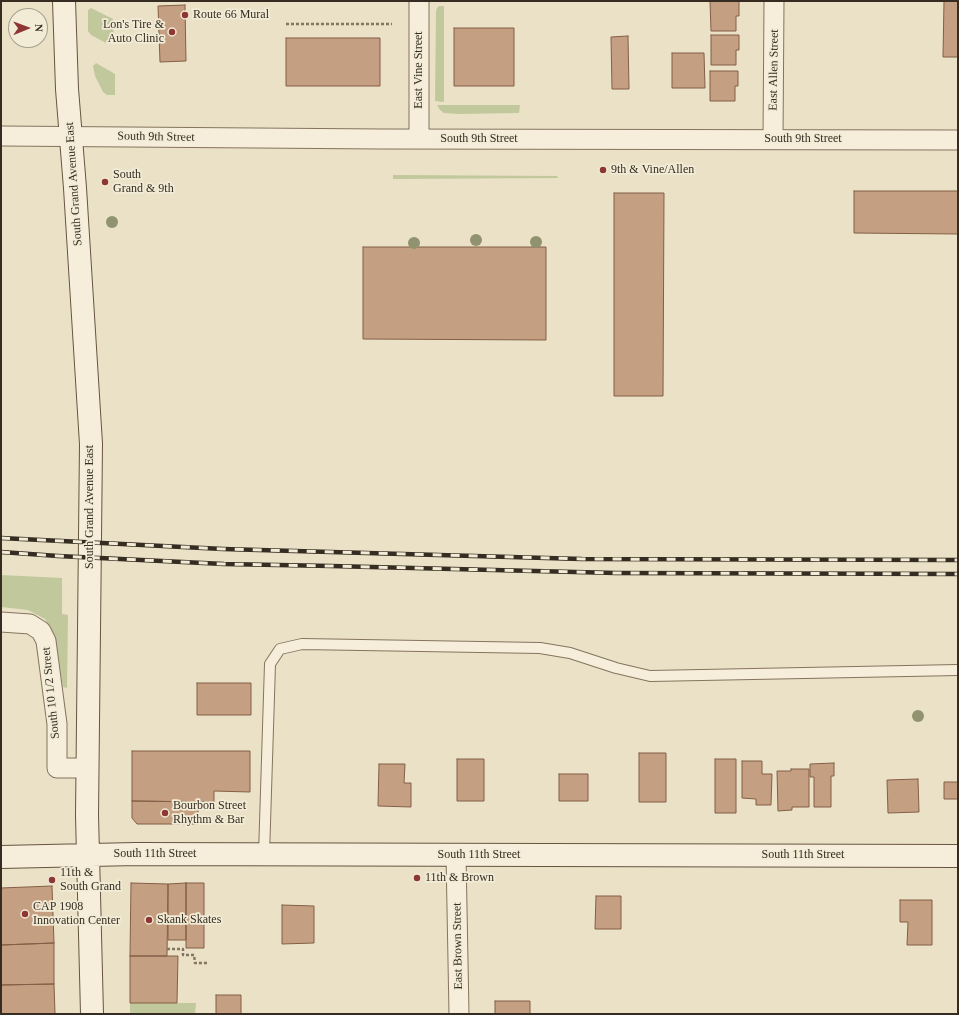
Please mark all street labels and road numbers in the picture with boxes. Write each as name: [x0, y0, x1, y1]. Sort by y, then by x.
street label: East Allen Street: [766, 29, 782, 111]
street label: East Vine Street: [412, 31, 426, 109]
street label: South Grand Avenue East: [62, 122, 86, 246]
street label: South 9th Street: [117, 129, 195, 145]
street label: South 9th Street: [440, 132, 518, 146]
street label: South 9th Street: [764, 132, 842, 146]
street label: South Grand Avenue East: [83, 445, 97, 569]
street label: South 10 1/2 Street: [39, 646, 63, 740]
street label: South 11th Street: [114, 847, 196, 861]
street label: South 11th Street: [438, 848, 520, 862]
street label: South 11th Street: [762, 848, 844, 862]
street label: East Brown Street: [450, 902, 466, 990]

